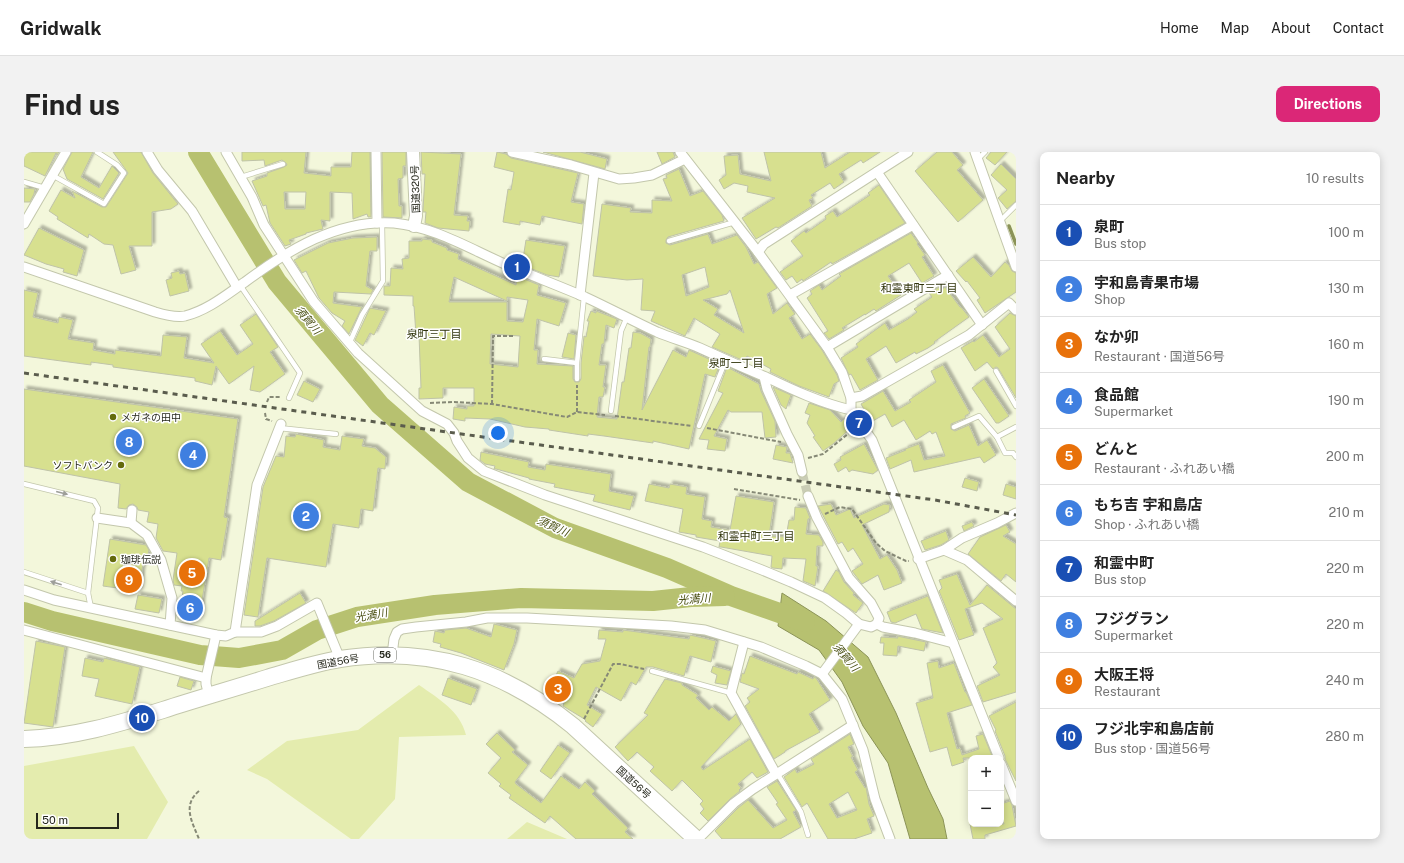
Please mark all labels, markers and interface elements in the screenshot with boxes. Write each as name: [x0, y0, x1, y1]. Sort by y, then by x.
text: Gridwalk: [20, 17, 101, 39]
text: Home: [1160, 20, 1199, 36]
text: Map: [1221, 20, 1249, 36]
text: About: [1271, 20, 1311, 36]
text: Contact: [1333, 20, 1384, 36]
button: Directions: [1276, 86, 1380, 122]
text: Find us: [24, 88, 120, 121]
street label: 国道320号: [408, 165, 422, 213]
text: Nearby: [1056, 168, 1115, 188]
text: 10 results: [1306, 171, 1364, 186]
text: 泉町: [1094, 218, 1124, 235]
text: 1: [1066, 225, 1072, 240]
text: 100 m: [1328, 225, 1364, 240]
text: Bus stop: [1094, 236, 1146, 251]
pin: 1: [504, 252, 530, 282]
text: 宇和島青果市場: [1094, 274, 1199, 291]
text: 2: [1065, 281, 1073, 296]
text: 130 m: [1328, 281, 1364, 296]
district label: 和霊東町三丁目: [881, 282, 958, 294]
text: Shop: [1094, 292, 1125, 307]
water label: 須賀川: [293, 304, 324, 337]
district label: 泉町三丁目: [407, 328, 462, 340]
text: なか卯: [1094, 328, 1139, 345]
text: 3: [1065, 337, 1073, 352]
text: 160 m: [1328, 337, 1364, 352]
text: Restaurant · 国道56号: [1094, 349, 1225, 364]
district label: 泉町一丁目: [709, 357, 764, 369]
text: 食品館: [1094, 386, 1139, 403]
text: 4: [1065, 393, 1073, 408]
text: 190 m: [1328, 393, 1364, 408]
text: Supermarket: [1094, 404, 1173, 419]
pin: 7: [846, 408, 872, 438]
place label: メガネの田中: [121, 411, 181, 423]
marker: メガネの田中: [108, 412, 118, 422]
your location: [488, 423, 508, 443]
pin: 8: [116, 427, 142, 457]
pin: 4: [180, 440, 206, 470]
text: どんと: [1094, 440, 1139, 457]
text: 5: [1065, 449, 1073, 464]
text: 200 m: [1326, 449, 1364, 464]
place label: ソフトバンク: [53, 459, 113, 471]
marker: ソフトバンク: [116, 460, 126, 470]
text: Restaurant · ふれあい橋: [1094, 461, 1235, 476]
one-way arrow: [56, 490, 68, 496]
text: もち吉 宇和島店: [1094, 496, 1202, 513]
pin: 2: [293, 501, 319, 531]
text: 6: [1065, 505, 1073, 520]
text: 210 m: [1329, 505, 1364, 520]
water label: 須賀川: [535, 514, 571, 539]
text: Shop · ふれあい橋: [1094, 517, 1199, 532]
district label: 和霊中町三丁目: [718, 530, 795, 542]
place label: 珈琲伝説: [121, 553, 161, 565]
marker: 珈琲伝説: [108, 554, 118, 564]
text: 和霊中町: [1094, 554, 1154, 571]
pin: 5: [179, 558, 205, 588]
text: 7: [1065, 561, 1073, 576]
text: 220 m: [1326, 561, 1364, 576]
pin: 9: [116, 565, 142, 595]
text: Bus stop: [1094, 572, 1146, 587]
one-way arrow: [50, 580, 62, 586]
water label: 光満川: [677, 592, 712, 606]
pin: 6: [177, 593, 203, 623]
water label: 光満川: [354, 606, 389, 624]
text: フジグラン: [1094, 610, 1169, 627]
text: 8: [1065, 617, 1073, 632]
text: 220 m: [1326, 617, 1364, 632]
text: Supermarket: [1094, 628, 1173, 643]
water label: 須賀川: [831, 641, 862, 674]
road number: 56: [374, 648, 396, 662]
street label: 国道56号: [316, 651, 360, 671]
text: 大阪王将: [1094, 666, 1154, 683]
text: 9: [1065, 673, 1073, 688]
text: 240 m: [1326, 673, 1364, 688]
pin: 3: [545, 674, 571, 704]
text: Restaurant: [1094, 684, 1160, 699]
pin: 10: [129, 703, 155, 733]
text: フジ北宇和島店前: [1094, 720, 1214, 737]
text: 10: [1062, 729, 1076, 744]
text: 280 m: [1326, 729, 1364, 744]
text: Bus stop · 国道56号: [1094, 741, 1211, 756]
map controls: [968, 755, 1004, 827]
button: +: [968, 755, 1004, 791]
street label: 国道56号: [614, 763, 654, 801]
button: −: [968, 791, 1004, 827]
scale bar: [36, 811, 119, 830]
text: 50 m: [42, 814, 68, 826]

